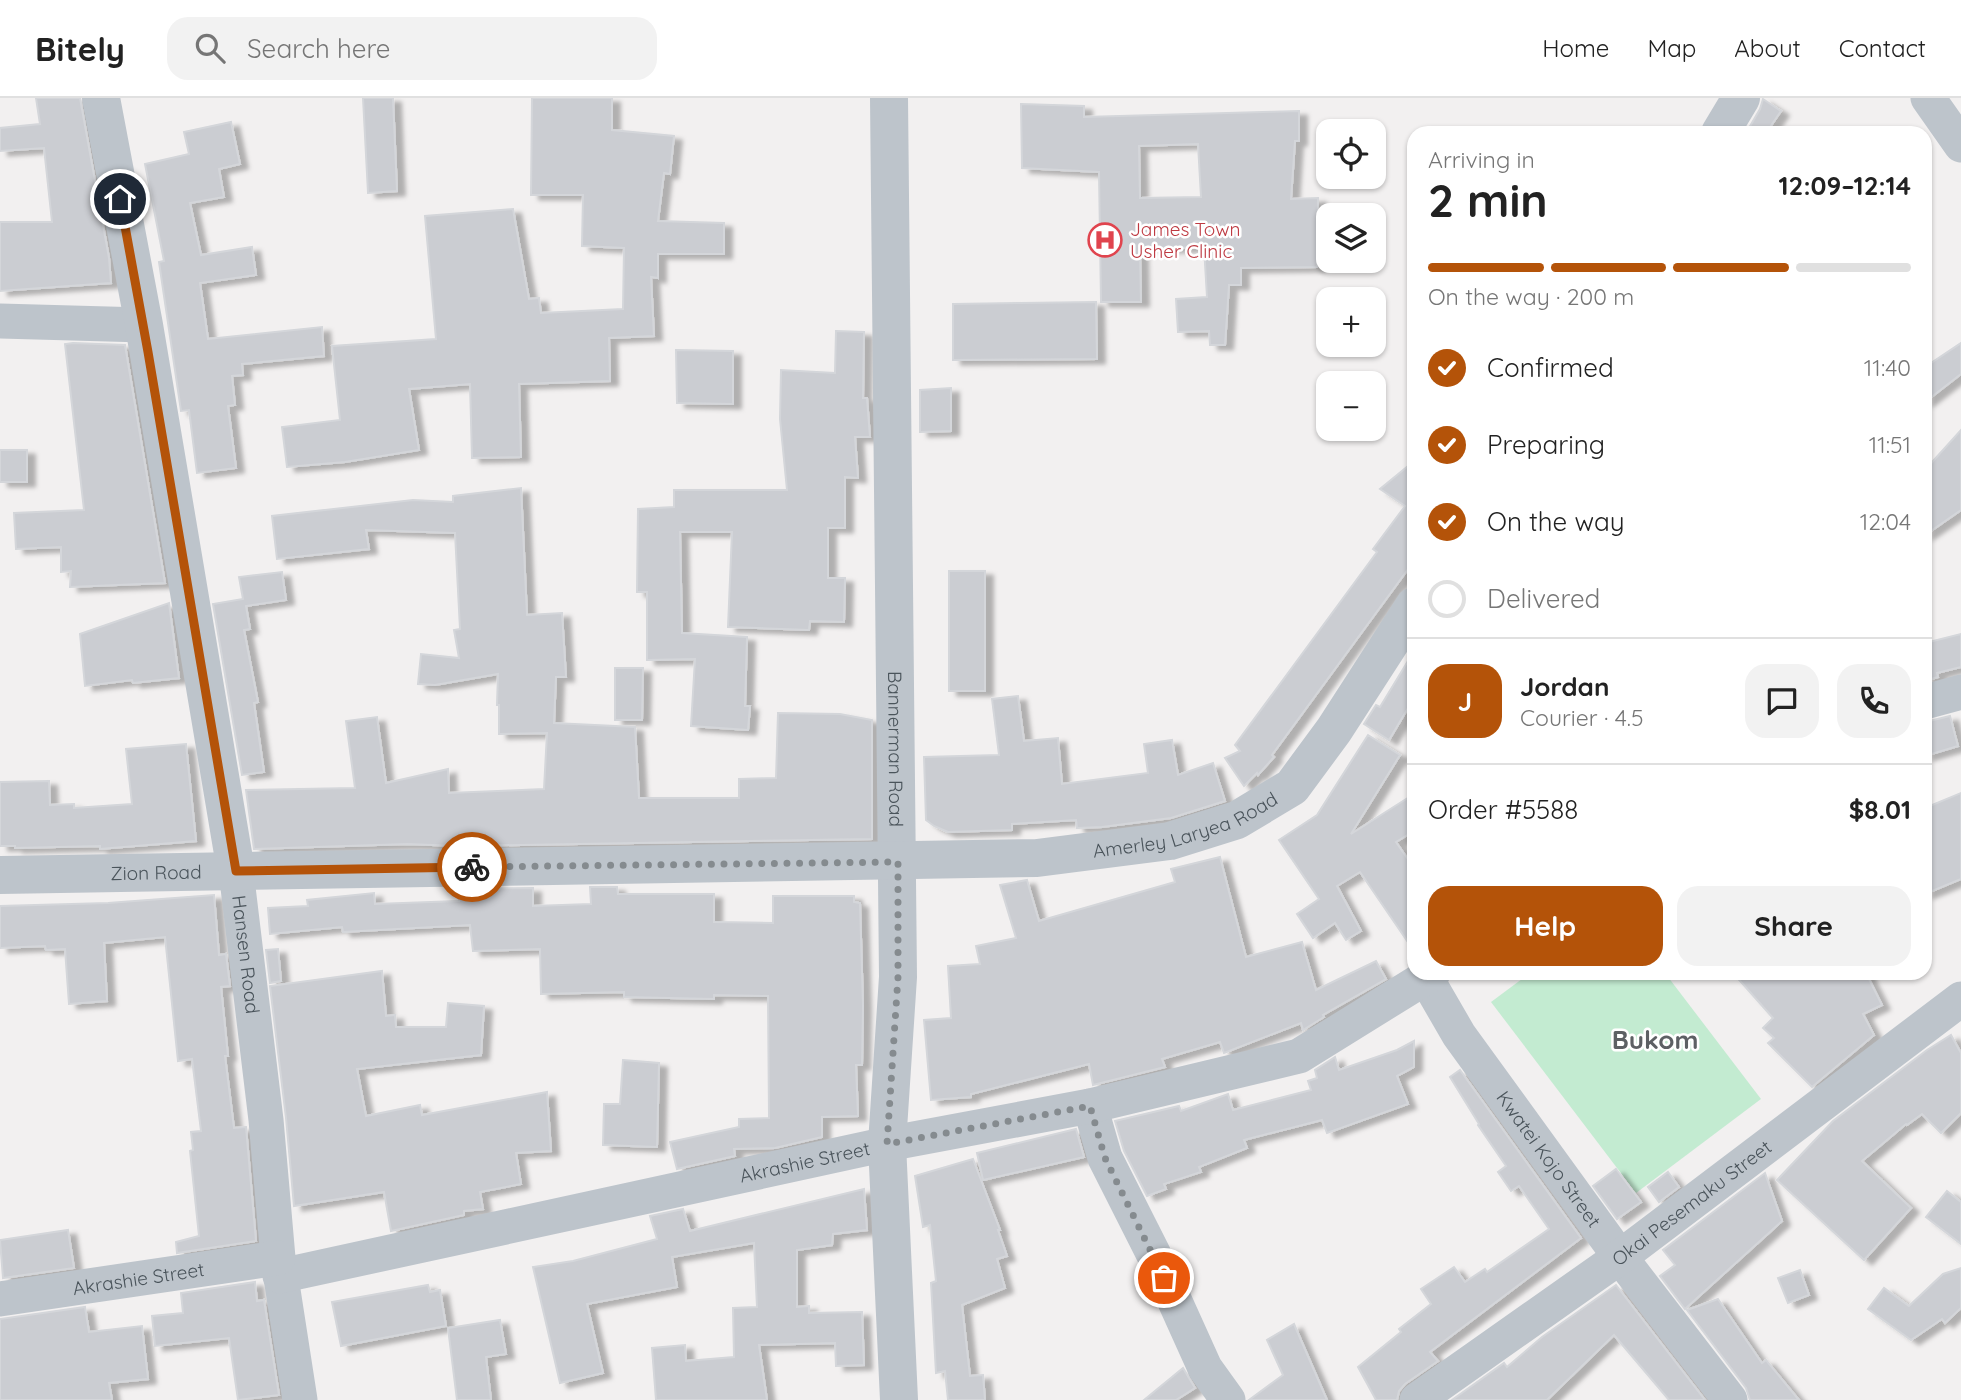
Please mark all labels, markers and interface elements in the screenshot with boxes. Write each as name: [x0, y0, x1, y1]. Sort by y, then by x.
search box: [167, 17, 657, 80]
text: Bitely: [35, 28, 125, 69]
icon: search: [191, 29, 229, 67]
text: Search here: [247, 32, 391, 65]
text: Home: [1542, 33, 1609, 63]
text: Map: [1647, 33, 1696, 63]
text: About: [1734, 33, 1801, 63]
text: Contact: [1839, 33, 1926, 63]
map controls: [1316, 119, 1386, 441]
button: locate: [1316, 119, 1386, 189]
text: Arriving in: [1428, 145, 1535, 174]
pin: [90, 169, 150, 229]
text: 12:09–12:14: [1778, 169, 1911, 202]
text: 2 min: [1428, 171, 1548, 229]
icon: home: [101, 180, 139, 218]
button: layers: [1316, 203, 1386, 273]
place label: James Town Usher Clinic: [1130, 217, 1241, 263]
hospital icon: James Town Usher Clinic: [1086, 221, 1124, 259]
text: On the way · 200 m: [1428, 282, 1634, 311]
button: +: [1316, 287, 1386, 357]
icon: check: [1428, 349, 1466, 387]
text: Confirmed: [1487, 351, 1614, 384]
text: 11:40: [1864, 353, 1911, 382]
button: −: [1316, 371, 1386, 441]
icon: check: [1428, 426, 1466, 464]
text: Preparing: [1487, 428, 1605, 461]
text: 11:51: [1869, 430, 1911, 459]
icon: check: [1428, 503, 1466, 541]
text: On the way: [1487, 505, 1625, 538]
text: 12:04: [1860, 507, 1911, 536]
text: Delivered: [1487, 582, 1600, 615]
button: chat: [1745, 664, 1819, 738]
button: phone: [1837, 664, 1911, 738]
text: Jordan: [1520, 670, 1609, 703]
street label: Bannerman Road: [883, 671, 908, 827]
text: J: [1458, 685, 1472, 718]
text: Courier · 4.5: [1520, 703, 1644, 732]
street label: Amerley Laryea Road: [1091, 787, 1282, 863]
text: Order #5588: [1428, 793, 1578, 826]
text: $8.01: [1849, 793, 1911, 826]
courier: [437, 832, 507, 902]
icon: bike: [453, 848, 491, 886]
street label: Zion Road: [110, 860, 202, 885]
button: Help: [1428, 886, 1663, 966]
button: Share: [1677, 886, 1911, 966]
street label: Hansen Road: [227, 894, 265, 1015]
district label: Bukom: [1612, 1023, 1698, 1056]
street label: Kwatei Kojo Street: [1491, 1086, 1606, 1232]
street label: Okai Pesemaku Street: [1607, 1135, 1776, 1271]
street label: Akrashie Street: [737, 1136, 872, 1188]
pin: [1134, 1248, 1194, 1308]
street label: Akrashie Street: [71, 1257, 206, 1300]
icon: bag: [1145, 1259, 1183, 1297]

